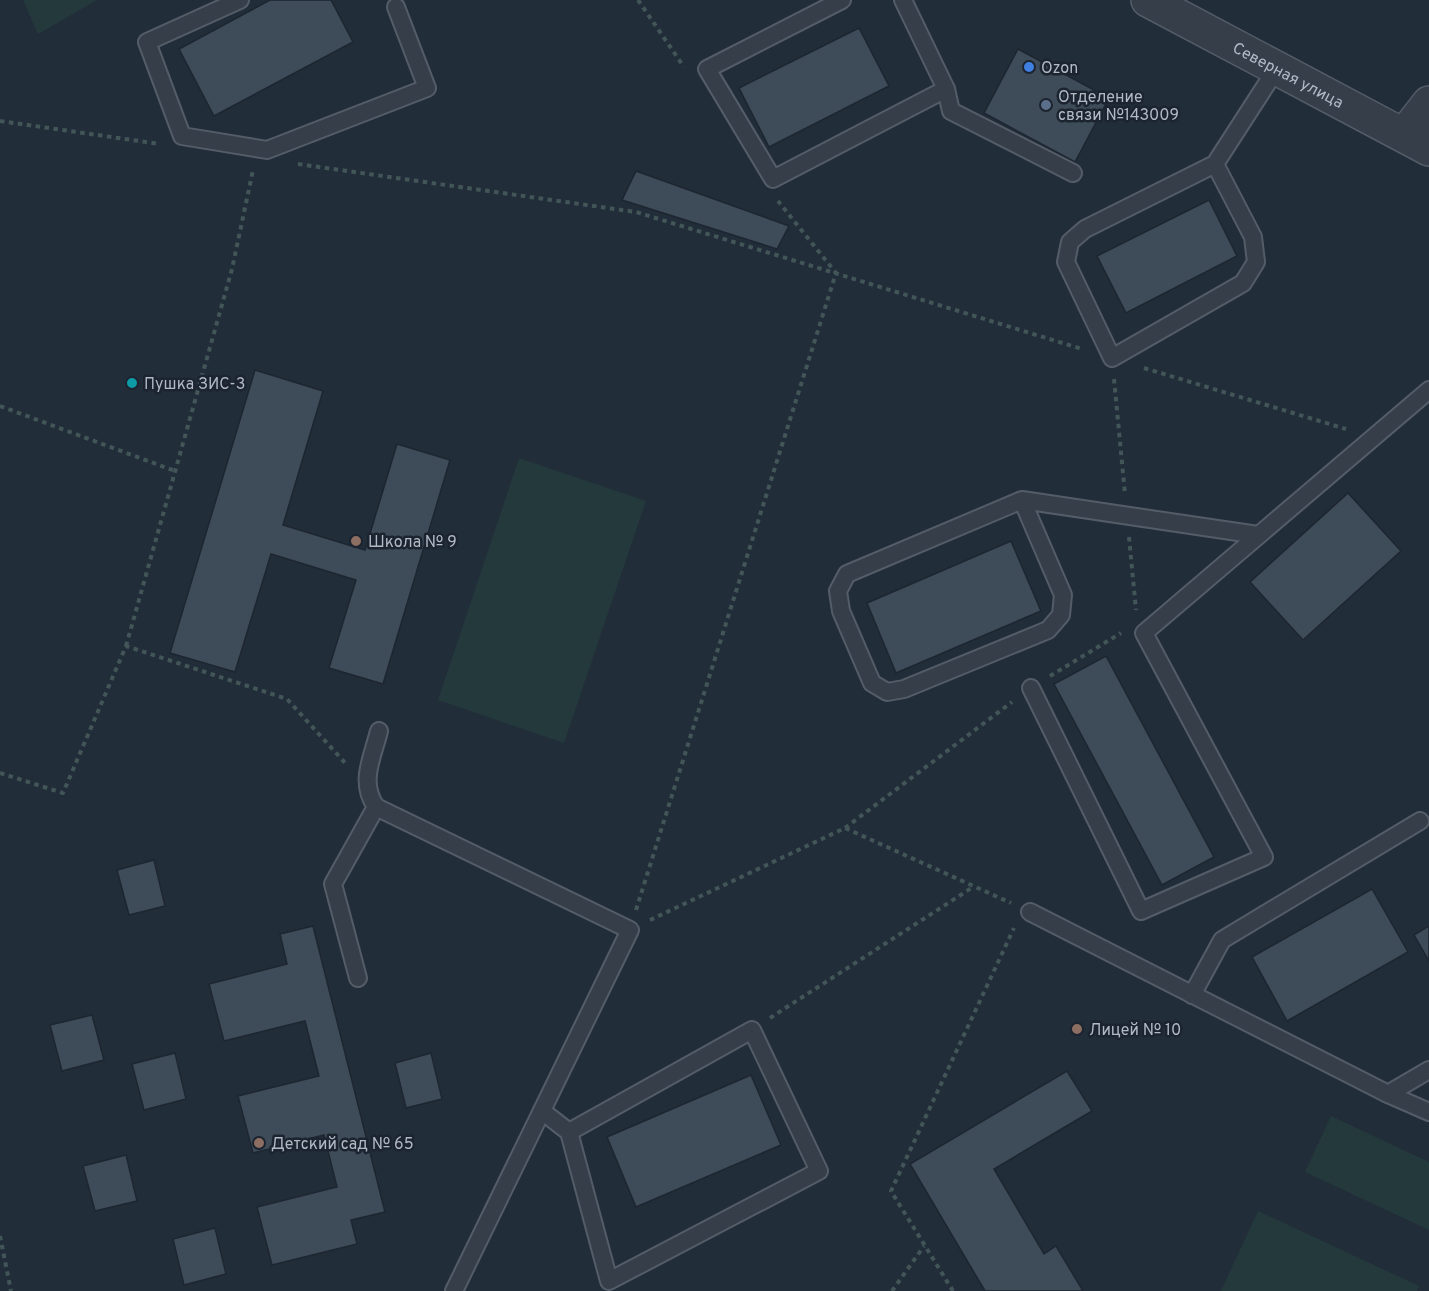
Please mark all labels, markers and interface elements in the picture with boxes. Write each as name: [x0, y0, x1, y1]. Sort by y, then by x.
street label: Северная улица: [1229, 39, 1346, 114]
place label: Ozon: [1041, 59, 1078, 79]
marker: Ozon: [1022, 60, 1036, 74]
place label: Отделение связи №143009: [1058, 88, 1179, 126]
marker: Отделение связи №143009: [1039, 98, 1053, 112]
place label: Пушка ЗИС-3: [144, 375, 245, 395]
marker: Пушка ЗИС-3: [125, 376, 139, 390]
place label: Школа № 9: [368, 533, 457, 553]
marker: Школа № 9: [349, 534, 363, 548]
place label: Лицей № 10: [1089, 1021, 1181, 1041]
marker: Лицей № 10: [1070, 1022, 1084, 1036]
place label: Детский сад № 65: [271, 1135, 414, 1155]
marker: Детский сад № 65: [252, 1136, 266, 1150]

